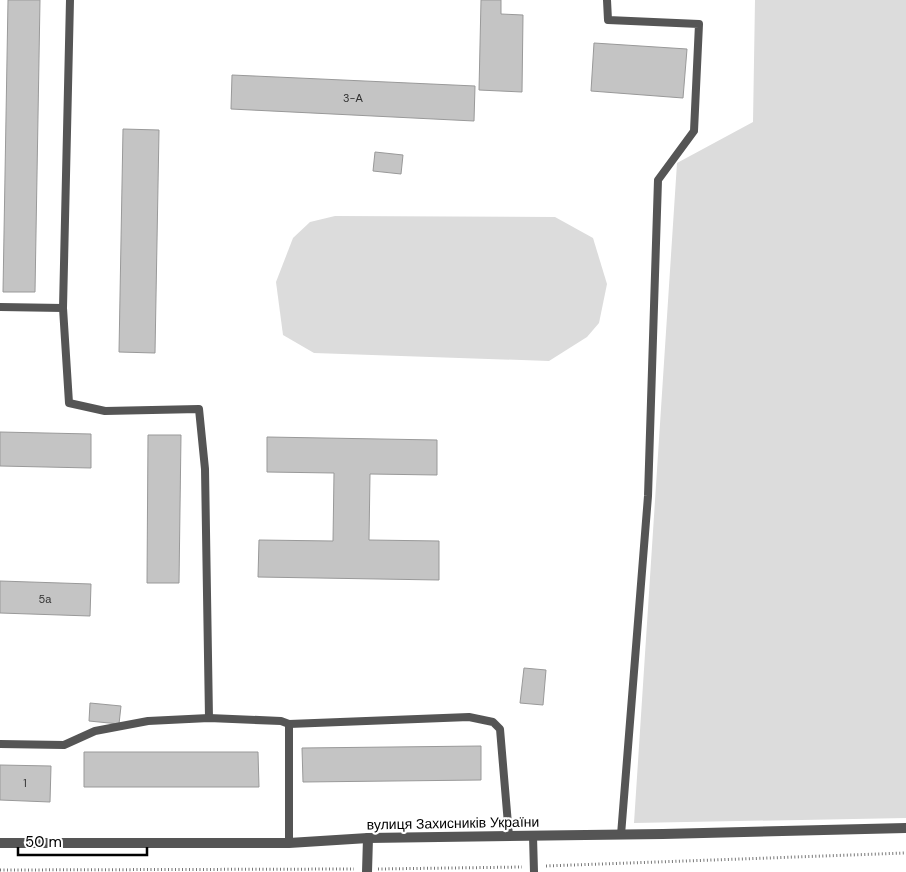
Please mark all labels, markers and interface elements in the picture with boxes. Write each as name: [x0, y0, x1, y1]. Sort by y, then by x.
house number: 3-А: [343, 91, 364, 105]
house number: 5а: [39, 592, 52, 606]
house number: 1: [23, 776, 27, 790]
street label: вулиця Захисників України: [367, 812, 539, 834]
scale bar: [18, 824, 146, 856]
text: 50 m: [25, 832, 62, 852]

